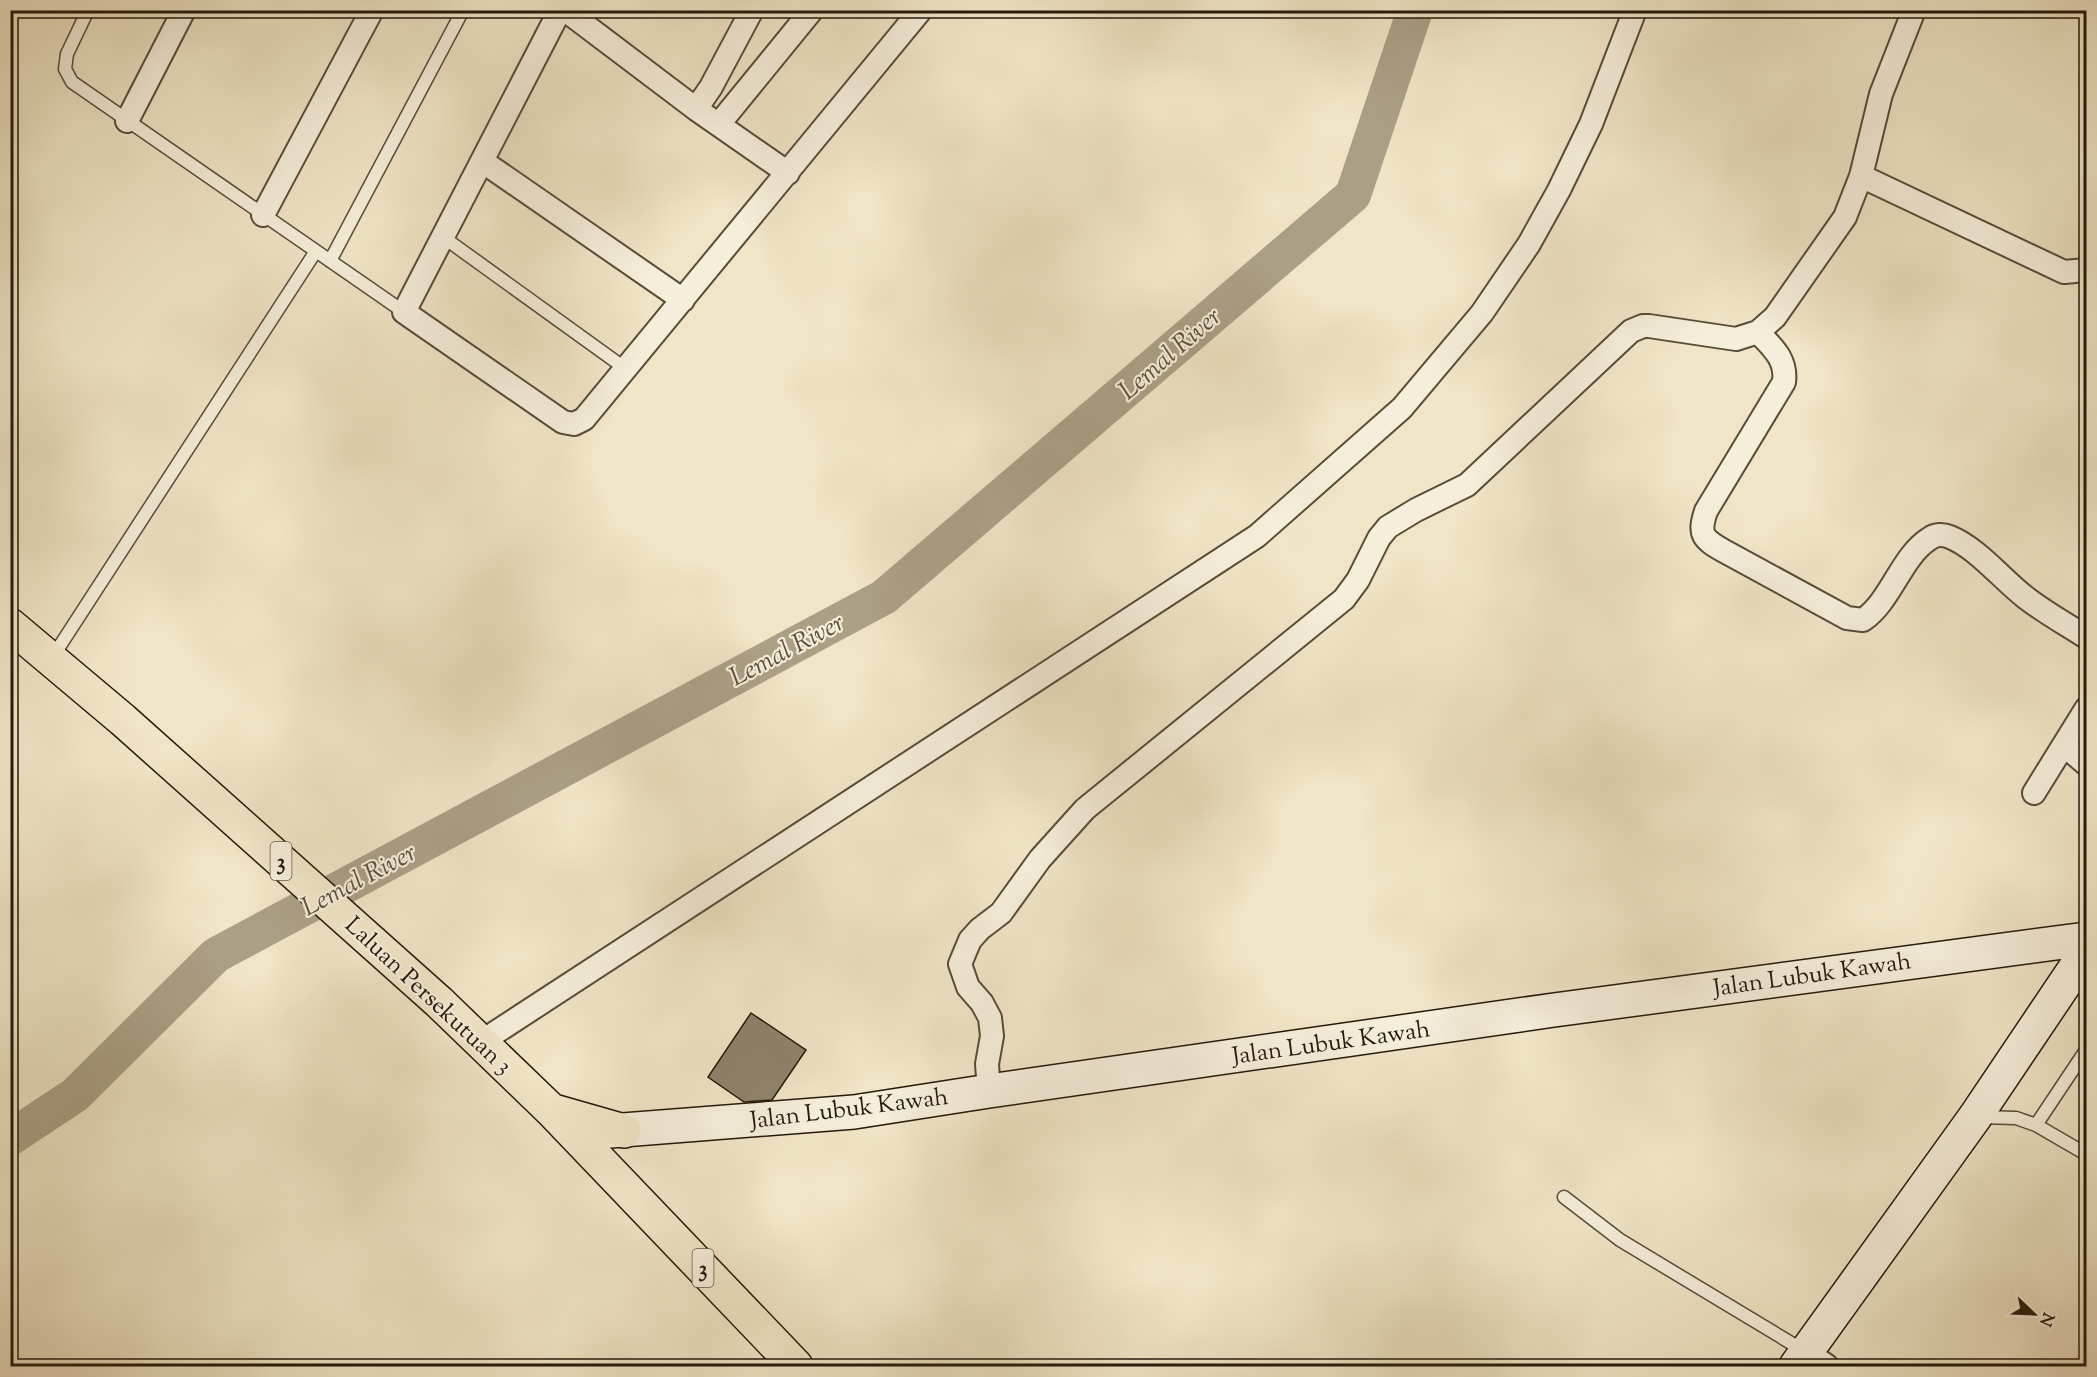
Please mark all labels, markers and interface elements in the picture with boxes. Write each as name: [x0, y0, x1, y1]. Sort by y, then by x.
water label: Lemal River: [1111, 300, 1230, 410]
water label: Lemal River: [723, 605, 851, 697]
water label: Lemal River: [295, 835, 423, 927]
road number: 3: [270, 842, 292, 880]
street label: Laluan Persekutuan 3: [336, 910, 519, 1083]
street label: Jalan Lubuk Kawah: [1709, 945, 1913, 1007]
street label: Jalan Lubuk Kawah: [1228, 1013, 1432, 1075]
street label: Jalan Lubuk Kawah: [746, 1081, 950, 1139]
road number: 3: [692, 1249, 714, 1287]
north arrow: [2004, 1284, 2064, 1344]
text: N: [2032, 1309, 2059, 1329]

